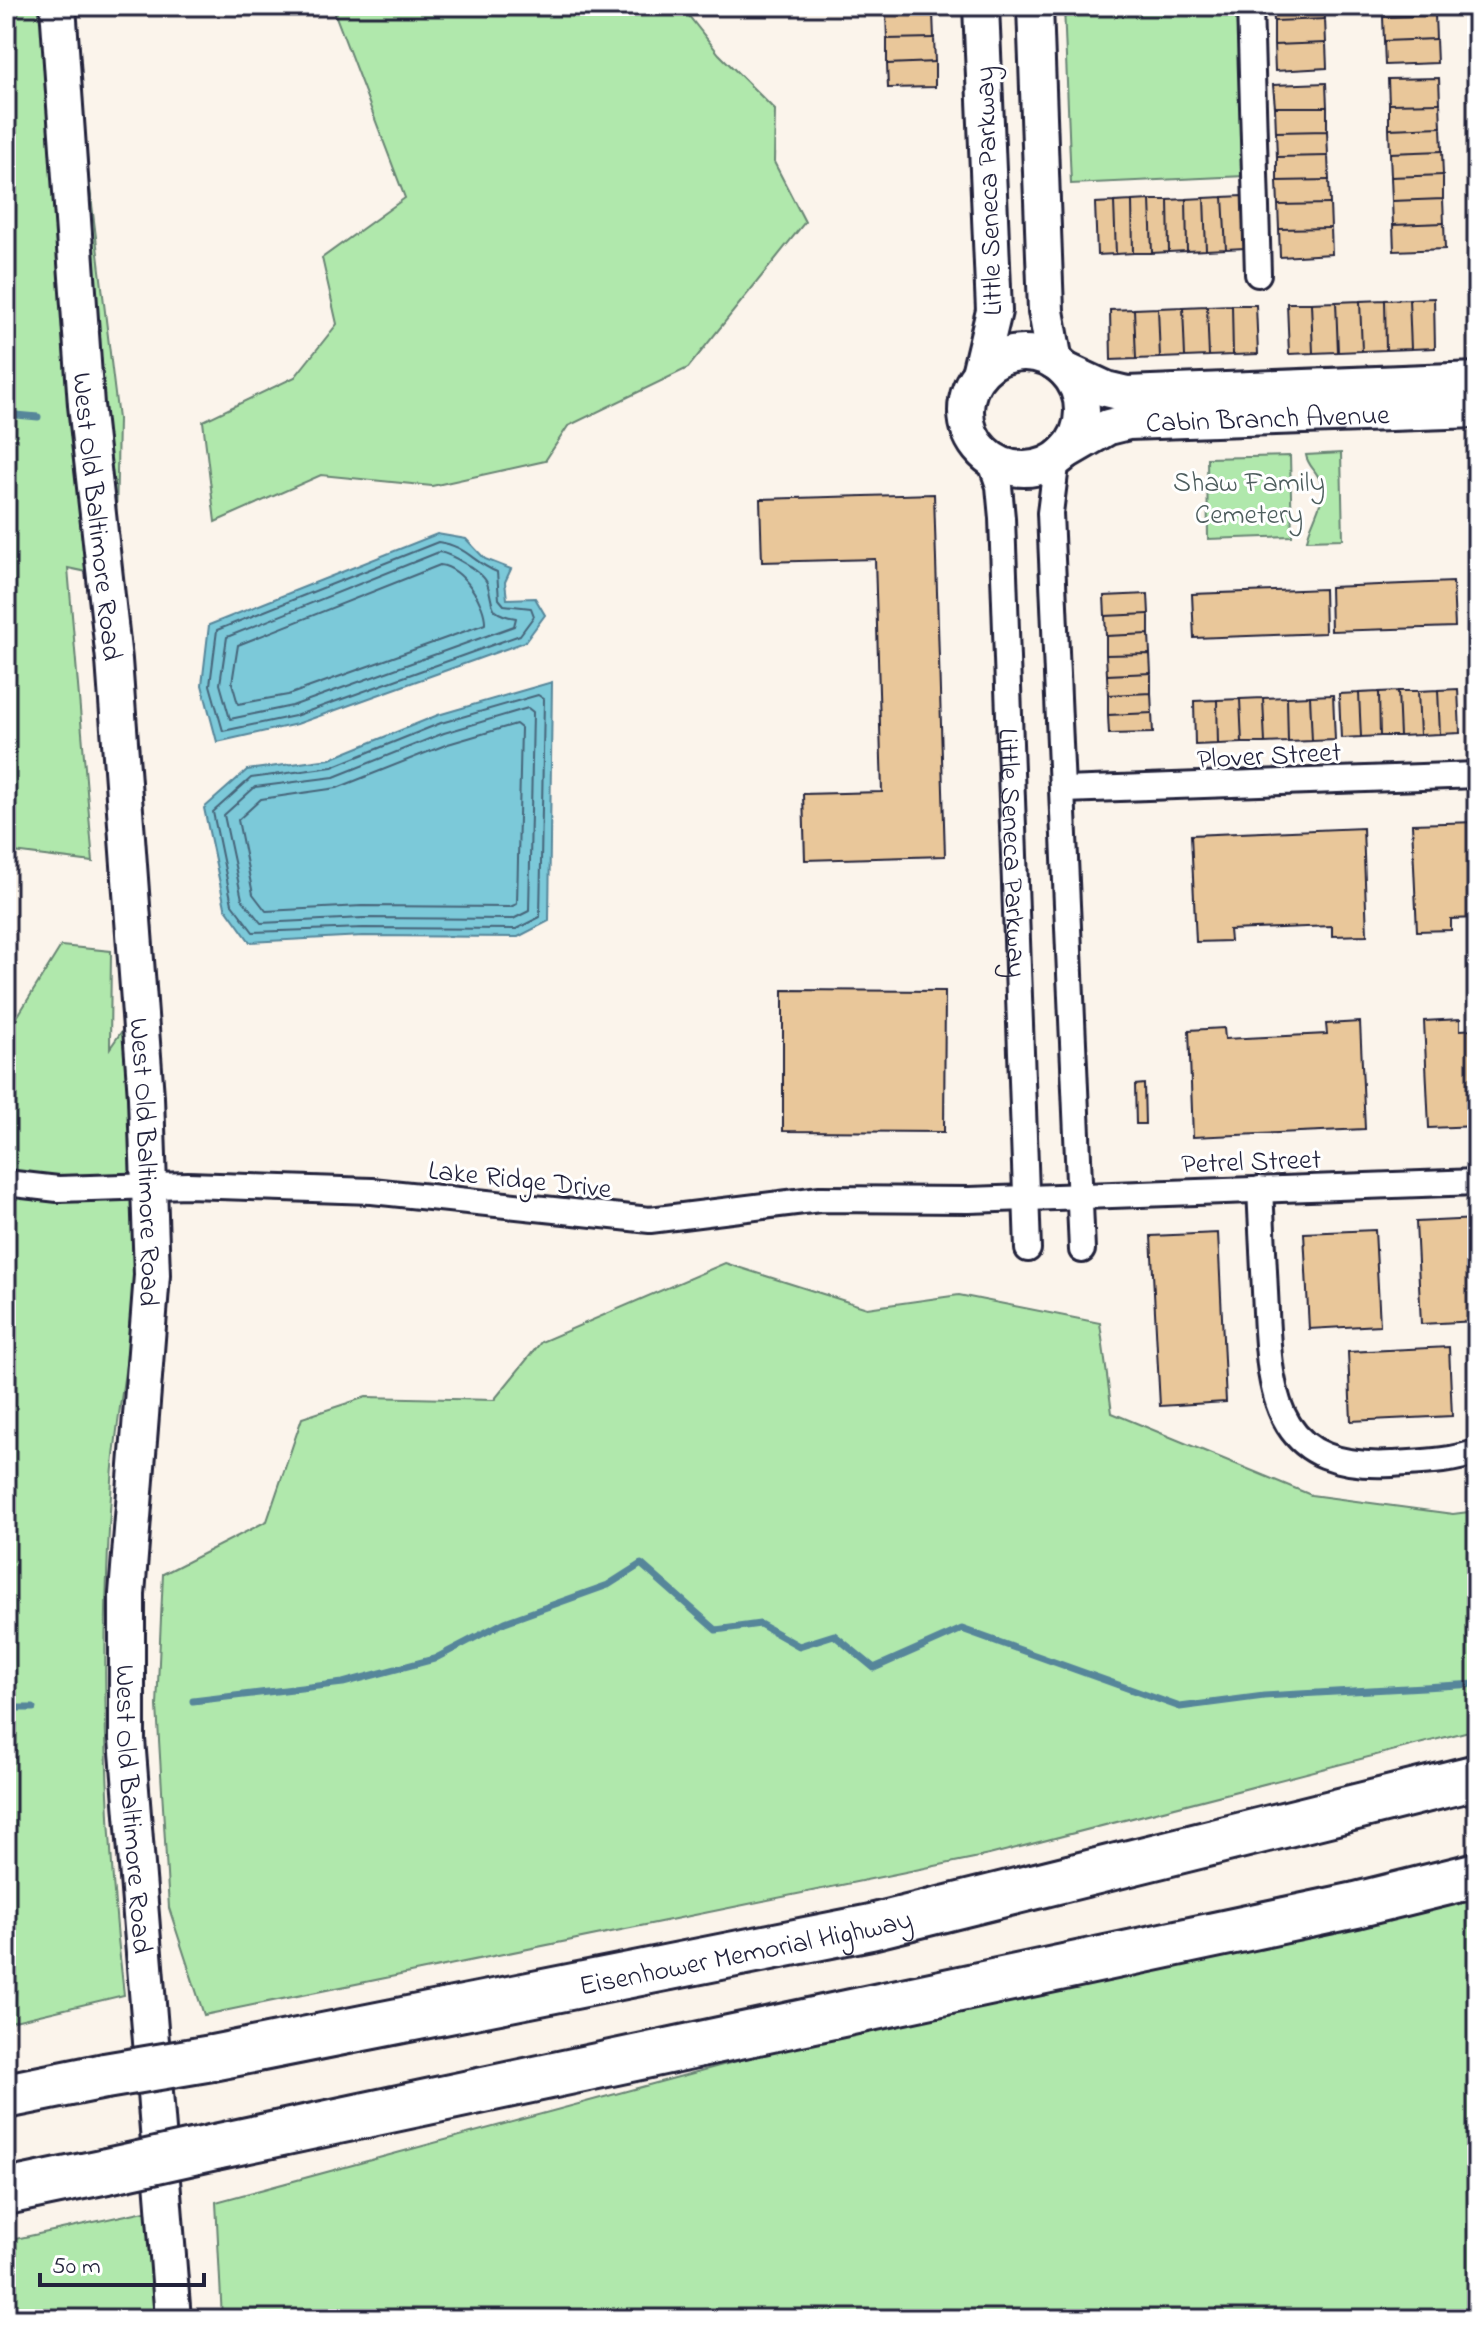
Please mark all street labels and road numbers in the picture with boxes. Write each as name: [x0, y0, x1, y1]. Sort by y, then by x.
street label: Little Seneca Parkway: [966, 65, 1015, 316]
street label: West Old Baltimore Road: [60, 371, 131, 663]
street label: Cabin Branch Avenue: [1145, 396, 1391, 445]
street label: Little Seneca Parkway: [985, 728, 1035, 979]
street label: Plover Street: [1196, 733, 1342, 782]
street label: West Old Baltimore Road: [116, 1017, 169, 1308]
street label: Petrel Street: [1180, 1141, 1322, 1186]
street label: Lake Ridge Drive: [426, 1151, 614, 1212]
street label: West Old Baltimore Road: [103, 1664, 161, 1955]
street label: Eisenhower Memorial Highway: [576, 1901, 917, 2009]

